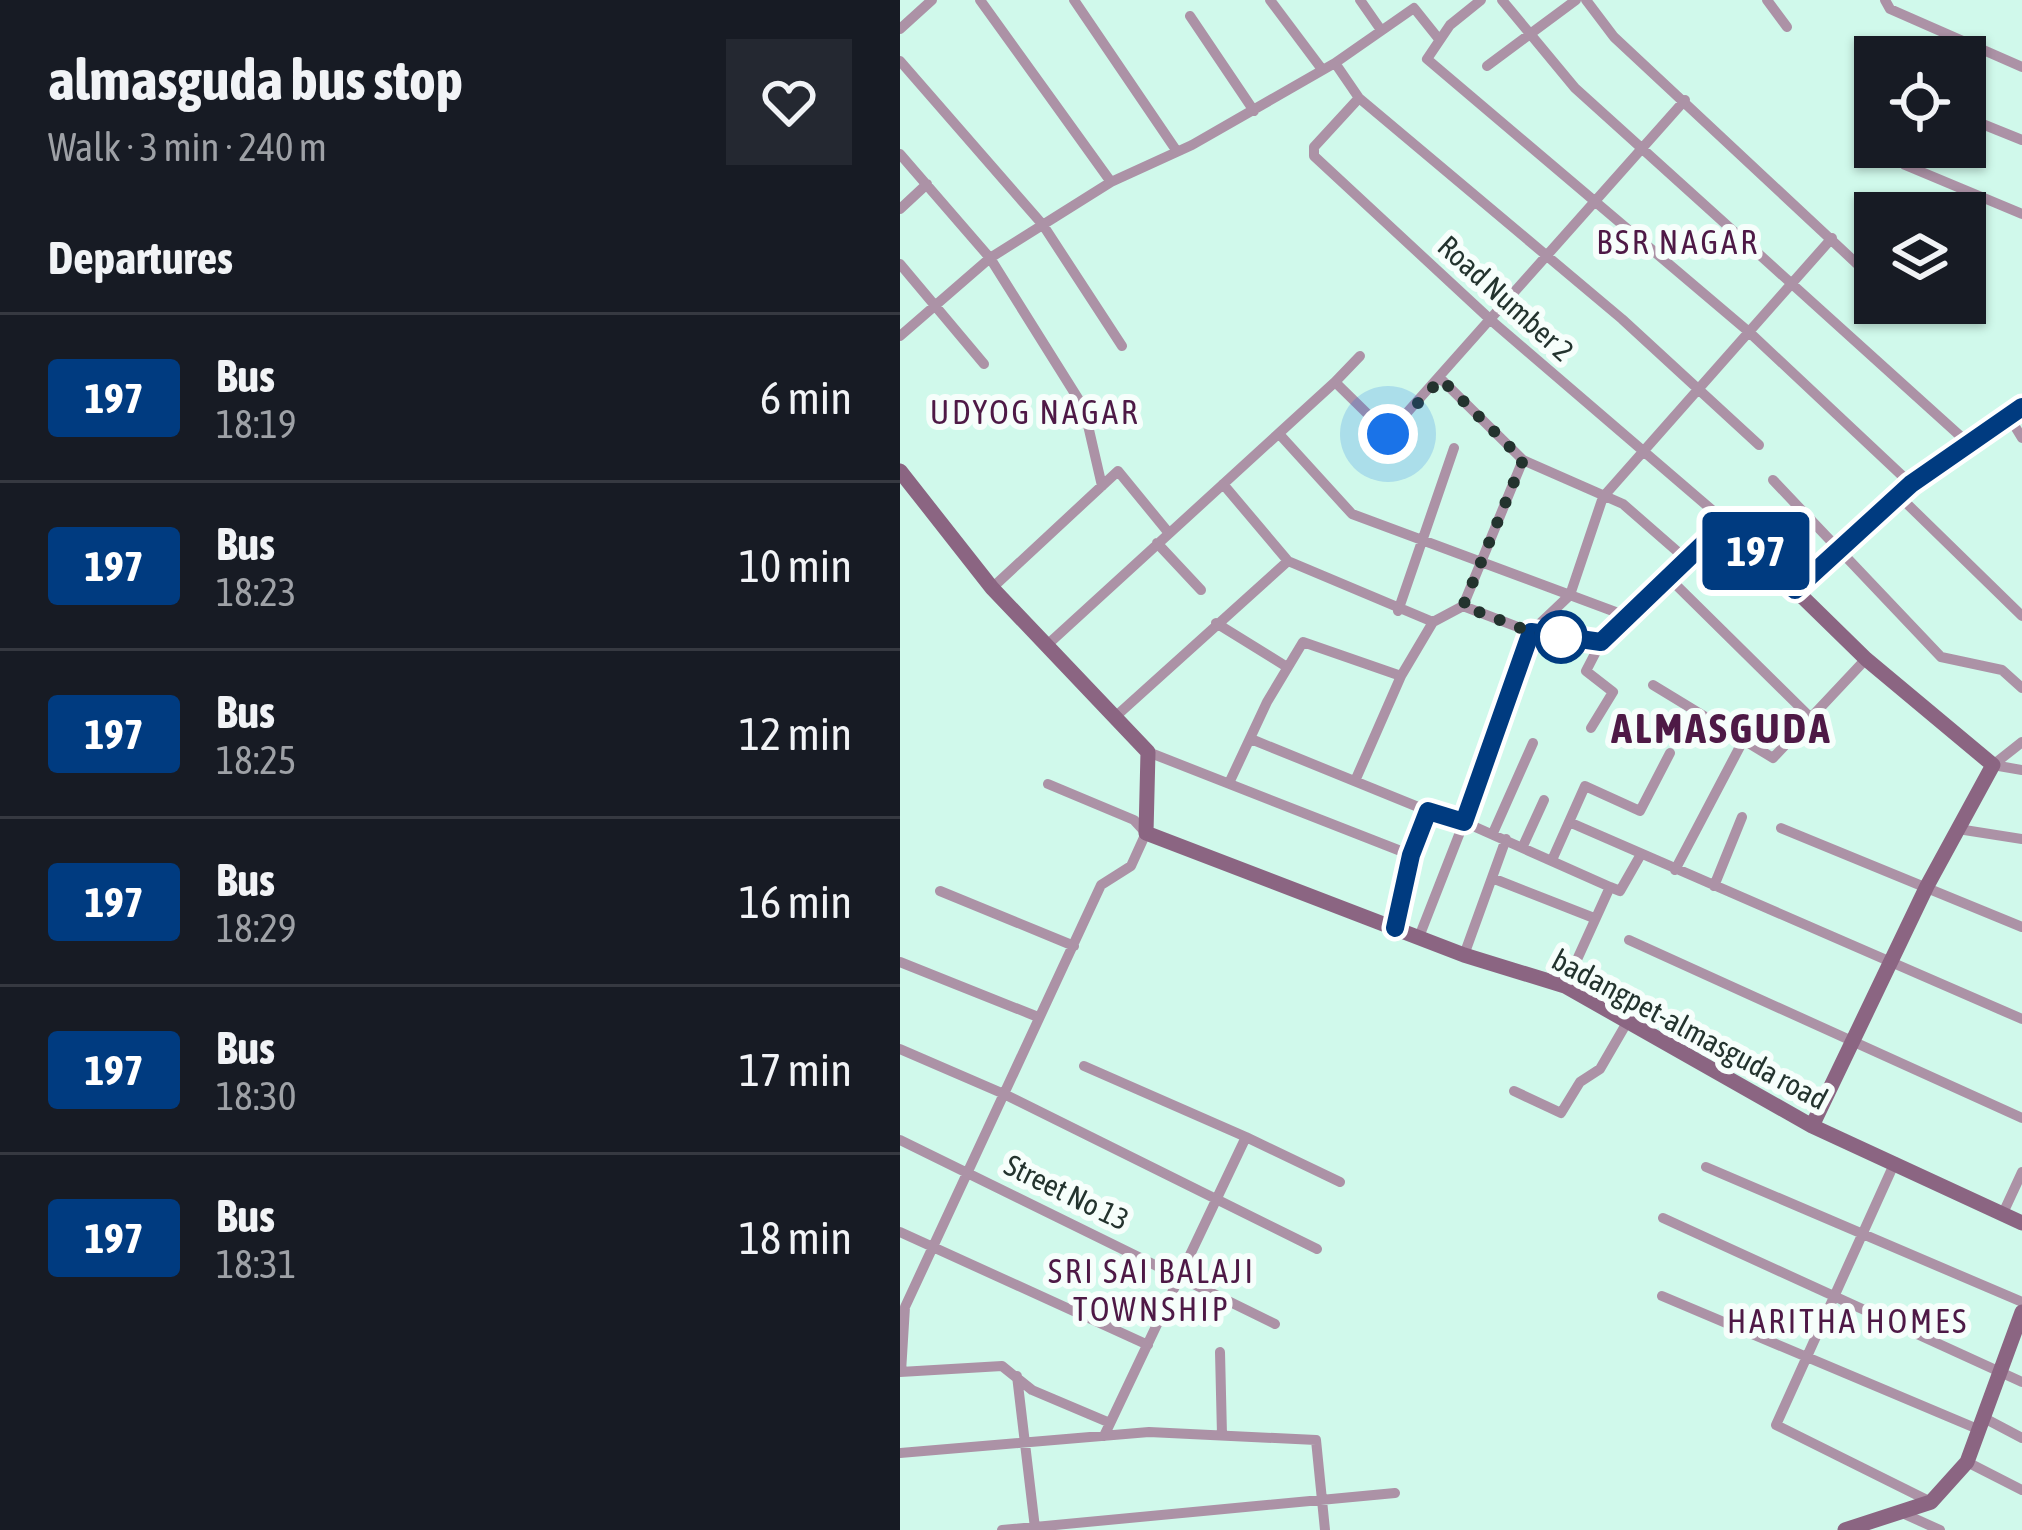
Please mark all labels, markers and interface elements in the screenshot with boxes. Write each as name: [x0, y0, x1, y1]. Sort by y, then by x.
map controls: [1854, 36, 1986, 324]
button: locate: [1854, 36, 1986, 168]
button: heart: [726, 39, 852, 165]
text: almasguda bus stop: [48, 47, 463, 112]
text: Walk · 3 min · 240 m: [48, 125, 327, 169]
button: layers: [1854, 192, 1986, 324]
district label: BSR NAGAR: [1596, 223, 1760, 261]
street label: Road Number 2: [1431, 228, 1581, 368]
text: Departures: [48, 232, 233, 284]
text: Bus: [216, 350, 275, 402]
text: 6 min: [760, 372, 852, 424]
text: 197: [84, 374, 144, 422]
district label: UDYOG NAGAR: [930, 393, 1140, 431]
text: 18:19: [216, 402, 296, 446]
your location: [1358, 404, 1418, 464]
line badge: 197: [1687, 512, 1825, 590]
text: Bus: [216, 518, 275, 570]
text: 197: [1726, 527, 1786, 575]
text: 10 min: [739, 540, 852, 592]
text: 197: [84, 542, 144, 590]
text: 18:23: [216, 570, 296, 614]
unlabelled marker: [1536, 612, 1586, 662]
text: Bus: [216, 686, 275, 738]
district label: ALMASGUDA: [1610, 704, 1833, 752]
text: 12 min: [739, 708, 852, 760]
text: 197: [84, 710, 144, 758]
text: 18:25: [216, 738, 296, 782]
text: Bus: [216, 854, 275, 906]
text: 16 min: [739, 876, 852, 928]
text: 197: [84, 878, 144, 926]
text: 18:29: [216, 906, 296, 950]
street label: badangpet-almasguda road: [1547, 942, 1833, 1116]
text: Bus: [216, 1022, 275, 1074]
text: 17 min: [739, 1044, 852, 1096]
text: 197: [84, 1046, 144, 1094]
text: 18:30: [216, 1074, 296, 1118]
street label: Street No 13: [999, 1147, 1135, 1237]
text: Bus: [216, 1190, 275, 1242]
text: 18 min: [739, 1212, 852, 1264]
text: 197: [84, 1214, 144, 1262]
text: 18:31: [216, 1242, 296, 1286]
district label: SRI SAI BALAJI TOWNSHIP: [1048, 1252, 1256, 1328]
district label: HARITHA HOMES: [1727, 1302, 1969, 1340]

